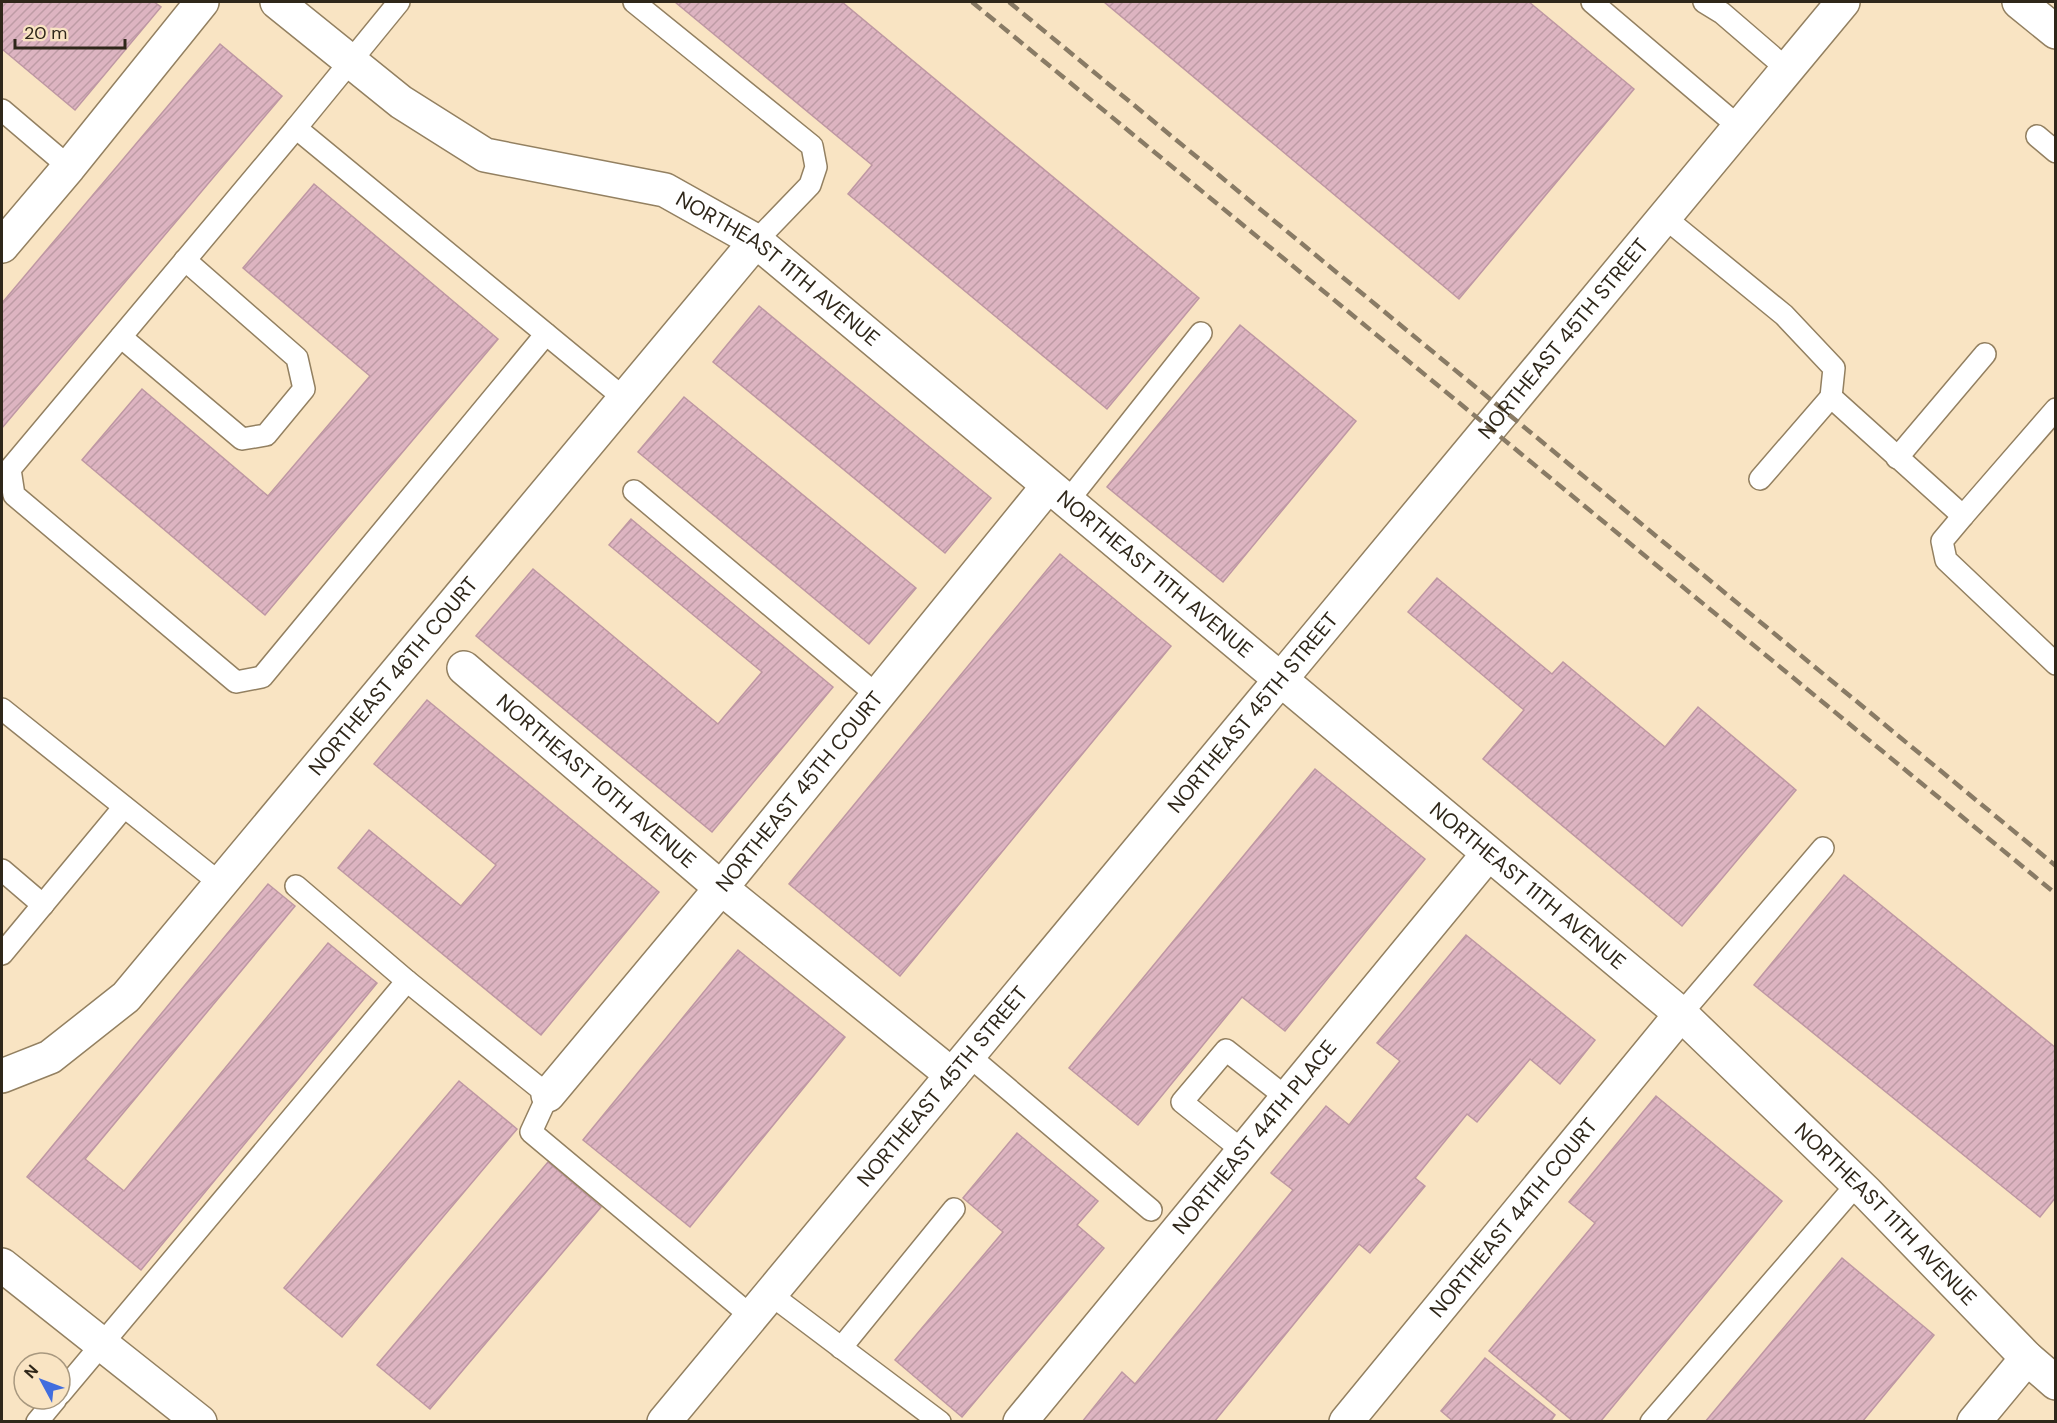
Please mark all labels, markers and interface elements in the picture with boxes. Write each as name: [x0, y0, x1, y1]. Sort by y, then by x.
scale bar: [15, 12, 124, 50]
text: 20 m: [24, 21, 67, 45]
street label: NORTHEAST 11TH AVENUE: [671, 185, 886, 353]
street label: NORTHEAST 45TH STREET: [1472, 232, 1655, 445]
street label: NORTHEAST 11TH AVENUE: [1051, 484, 1259, 664]
street label: NORTHEAST 46TH COURT: [302, 571, 484, 781]
street label: NORTHEAST 45TH STREET: [1161, 606, 1345, 819]
street label: NORTHEAST 45TH COURT: [709, 685, 889, 898]
street label: NORTHEAST 10TH AVENUE: [491, 688, 702, 874]
street label: NORTHEAST 11TH AVENUE: [1424, 796, 1632, 976]
street label: NORTHEAST 45TH STREET: [851, 980, 1034, 1193]
street label: NORTHEAST 44TH PLACE: [1166, 1034, 1343, 1240]
street label: NORTHEAST 44TH COURT: [1423, 1112, 1604, 1323]
street label: NORTHEAST 11TH AVENUE: [1788, 1117, 1983, 1312]
north arrow: [12, 1351, 72, 1411]
text: N: [19, 1360, 43, 1383]

